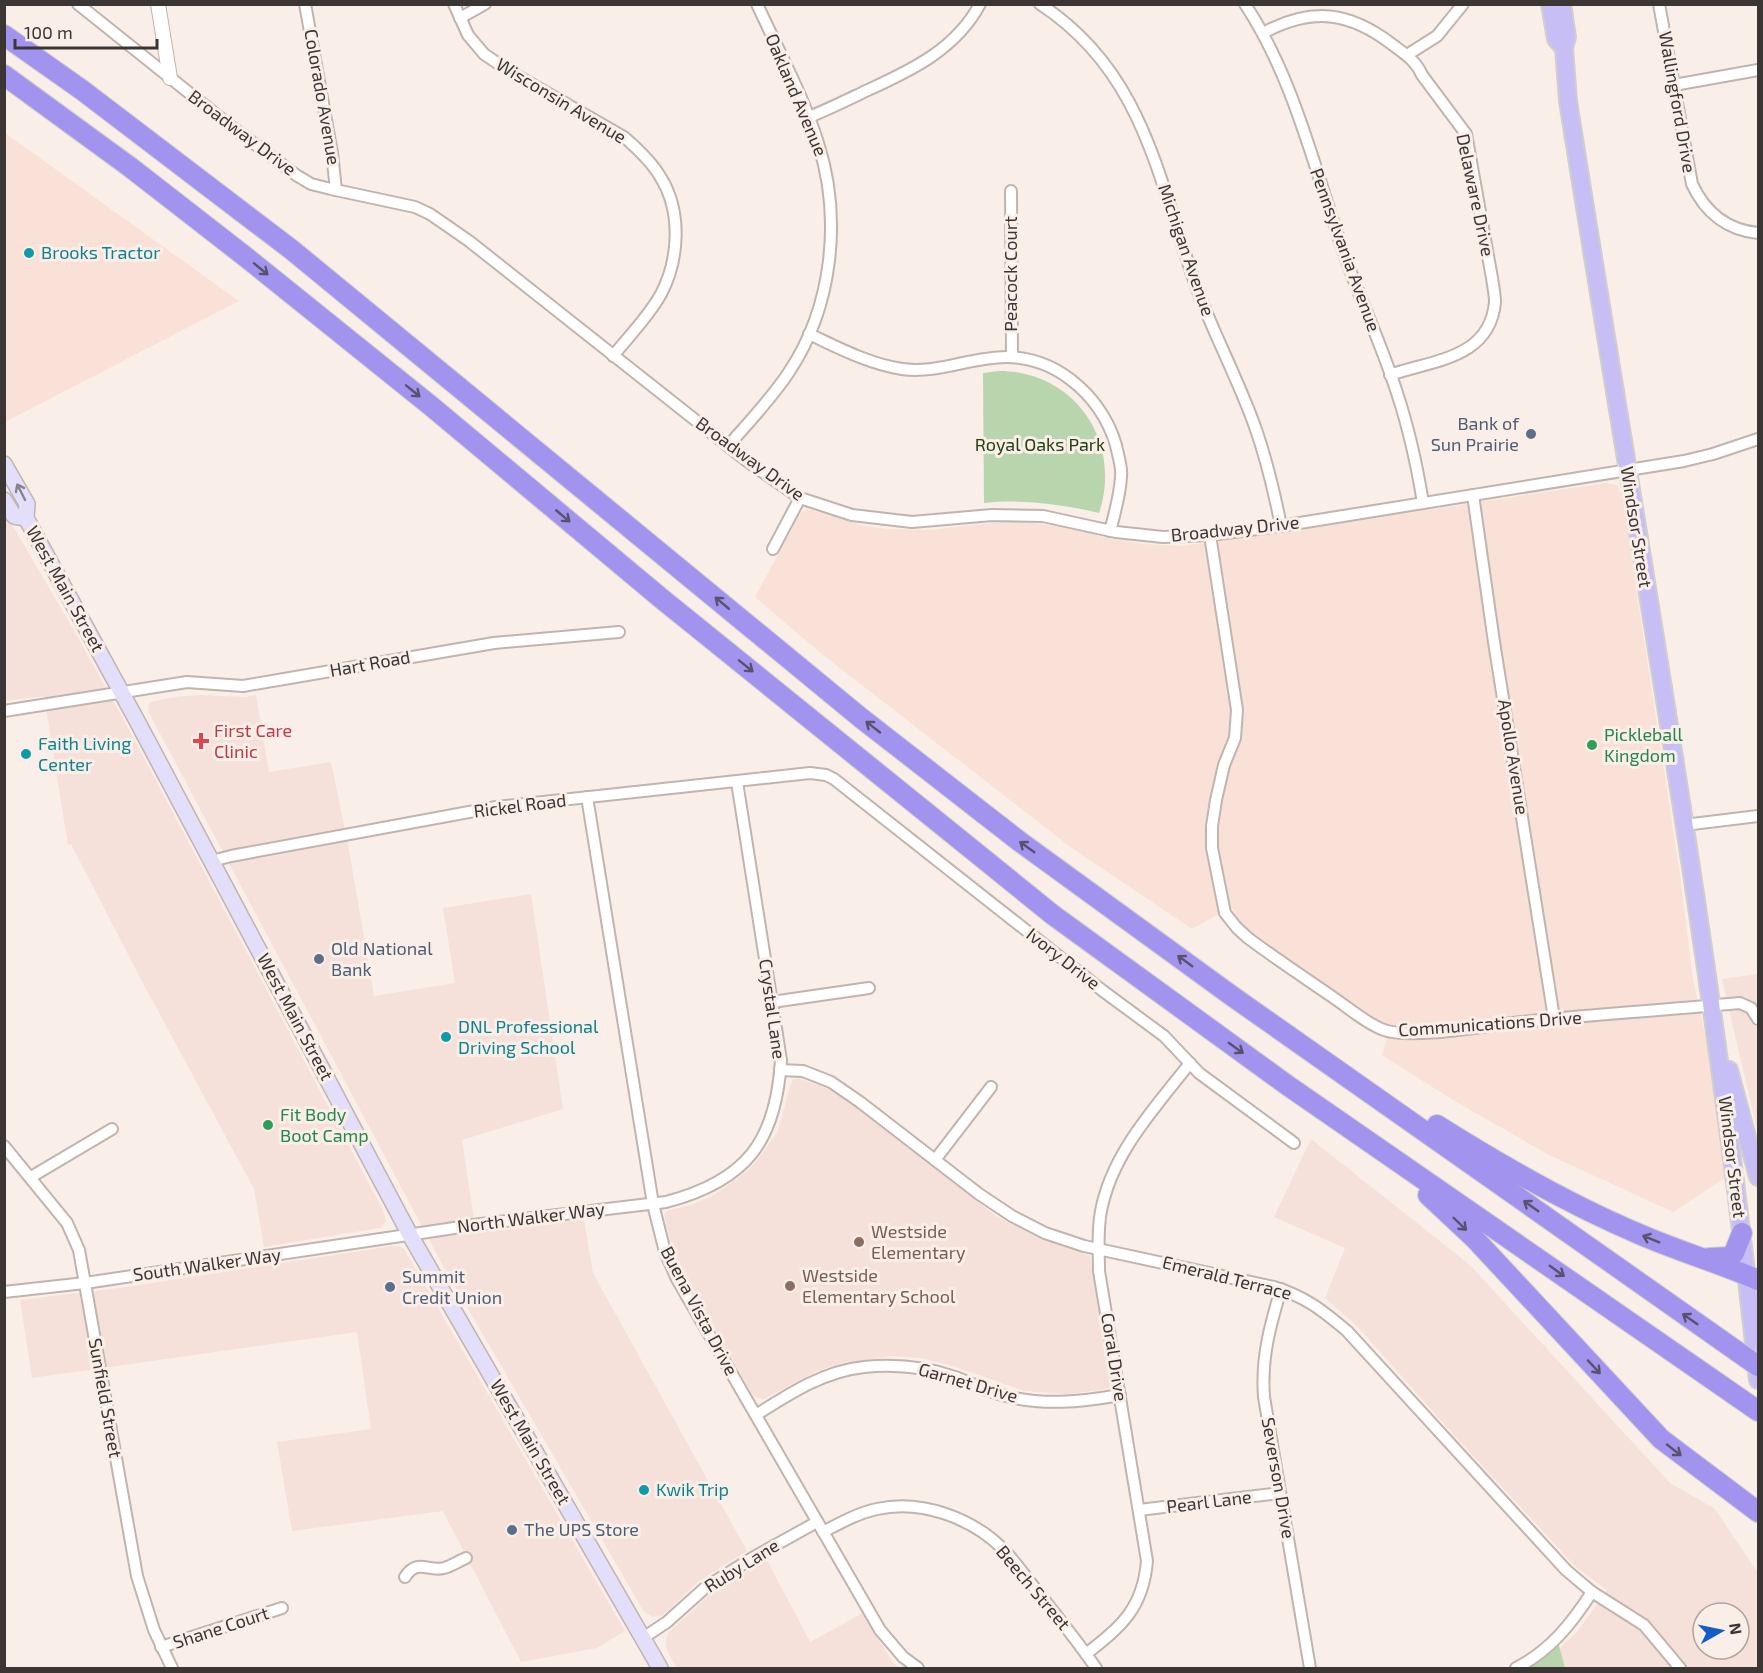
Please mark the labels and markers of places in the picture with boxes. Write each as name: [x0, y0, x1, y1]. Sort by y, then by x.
place label: Brooks Tractor: [41, 241, 160, 263]
marker: Brooks Tractor: [22, 246, 36, 260]
place label: Bank of Sun Prairie: [1431, 412, 1520, 455]
marker: Bank of Sun Prairie: [1524, 427, 1538, 441]
place label: First Care Clinic: [214, 719, 292, 762]
place label: Pickleball Kingdom: [1604, 723, 1684, 766]
place label: Faith Living Center: [38, 732, 131, 775]
marker: First Care Clinic: [192, 732, 210, 750]
marker: Pickleball Kingdom: [1585, 738, 1599, 752]
marker: Faith Living Center: [19, 747, 33, 761]
place label: Old National Bank: [331, 937, 433, 980]
marker: Old National Bank: [312, 952, 326, 966]
place label: DNL Professional Driving School: [458, 1015, 599, 1058]
marker: DNL Professional Driving School: [439, 1030, 453, 1044]
place label: Fit Body Boot Camp: [280, 1103, 369, 1146]
marker: Fit Body Boot Camp: [261, 1118, 275, 1132]
place label: Westside Elementary: [871, 1220, 966, 1263]
marker: Westside Elementary: [852, 1235, 866, 1249]
place label: Westside Elementary School: [802, 1264, 956, 1307]
place label: Summit Credit Union: [402, 1265, 502, 1308]
marker: Westside Elementary School: [783, 1279, 797, 1293]
marker: Summit Credit Union: [383, 1280, 397, 1294]
place label: Kwik Trip: [656, 1478, 729, 1500]
marker: Kwik Trip: [637, 1483, 651, 1497]
place label: The UPS Store: [524, 1518, 639, 1540]
marker: The UPS Store: [505, 1523, 519, 1537]

